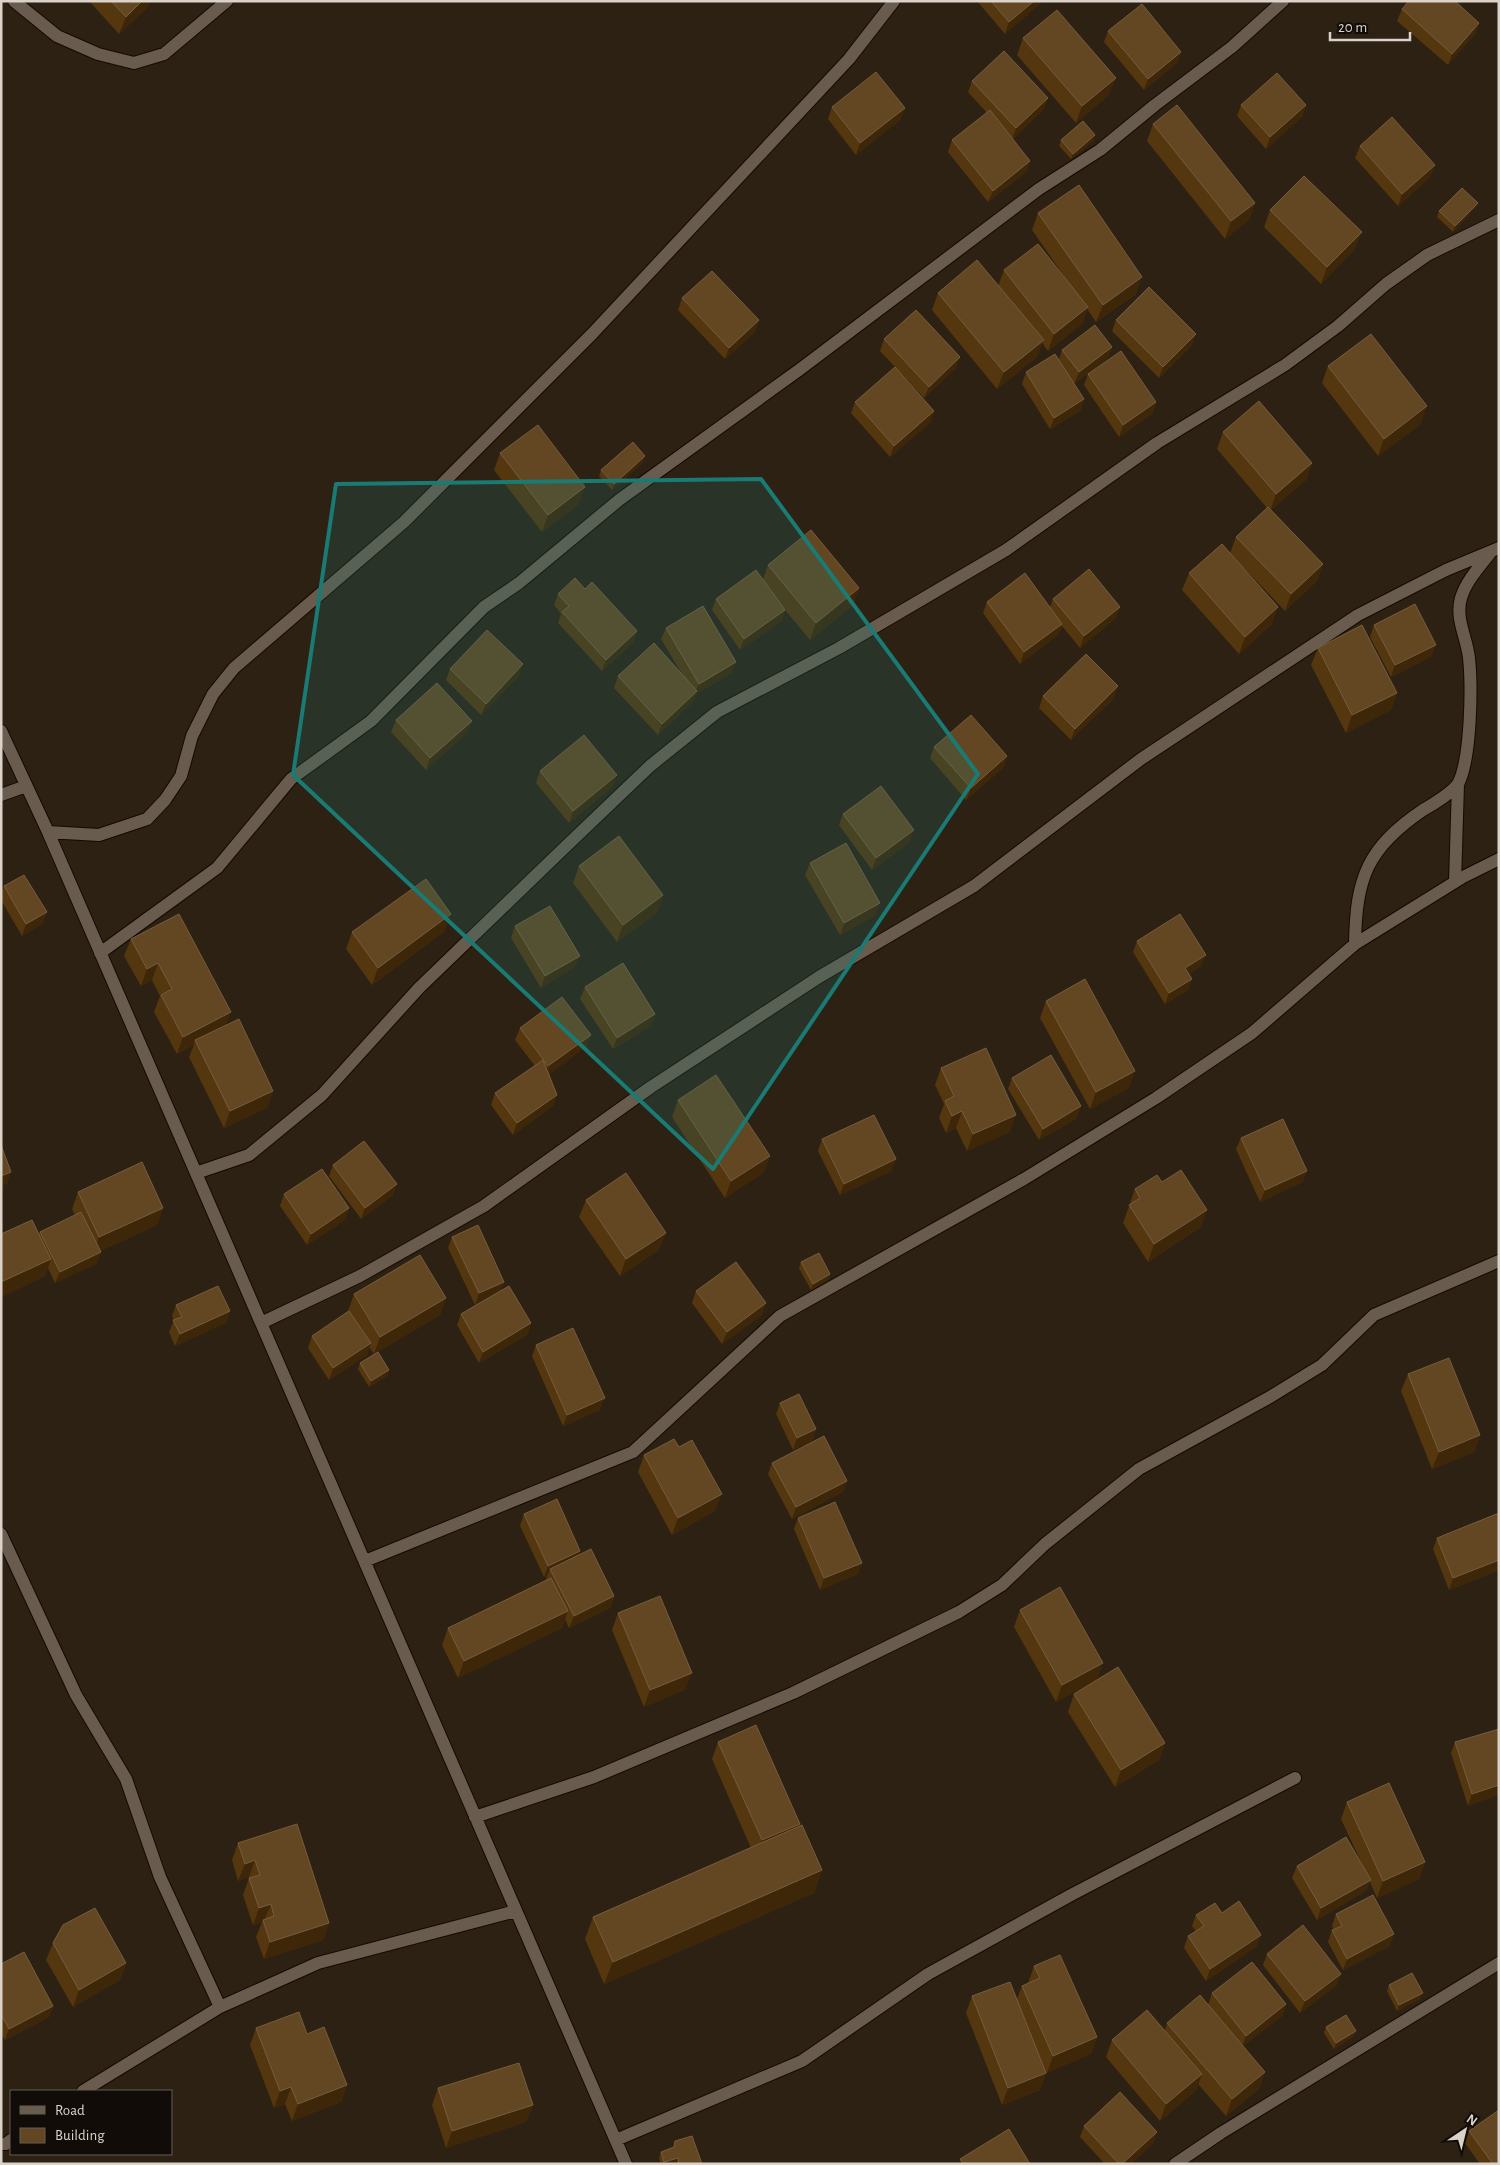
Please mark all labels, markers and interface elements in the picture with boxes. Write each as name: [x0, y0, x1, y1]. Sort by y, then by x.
scale bar: [1330, 10, 1410, 42]
text: 20 m: [1338, 20, 1367, 35]
legend: [10, 2090, 172, 2155]
text: Road: [55, 2103, 85, 2118]
north arrow: [1440, 2105, 1490, 2155]
text: N: [1464, 2112, 1480, 2129]
text: Building: [55, 2128, 105, 2143]

